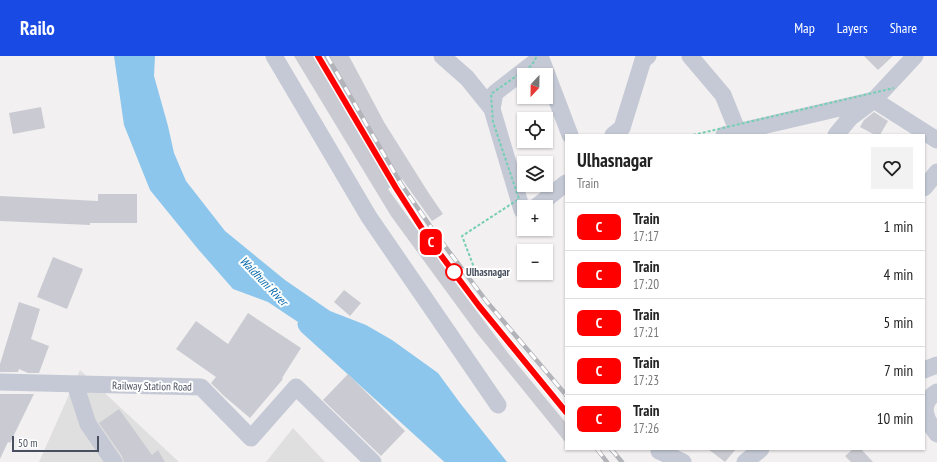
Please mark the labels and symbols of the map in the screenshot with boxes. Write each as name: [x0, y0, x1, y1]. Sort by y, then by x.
north arrow: [517, 68, 553, 104]
line badge: C: [418, 229, 444, 255]
water label: Waldhuni River: [237, 253, 292, 310]
marker: Ulhasnagar: [445, 263, 463, 281]
place label: Ulhasnagar: [466, 265, 511, 279]
street label: Railway Station Road: [112, 378, 192, 394]
scale bar: [12, 434, 99, 453]

